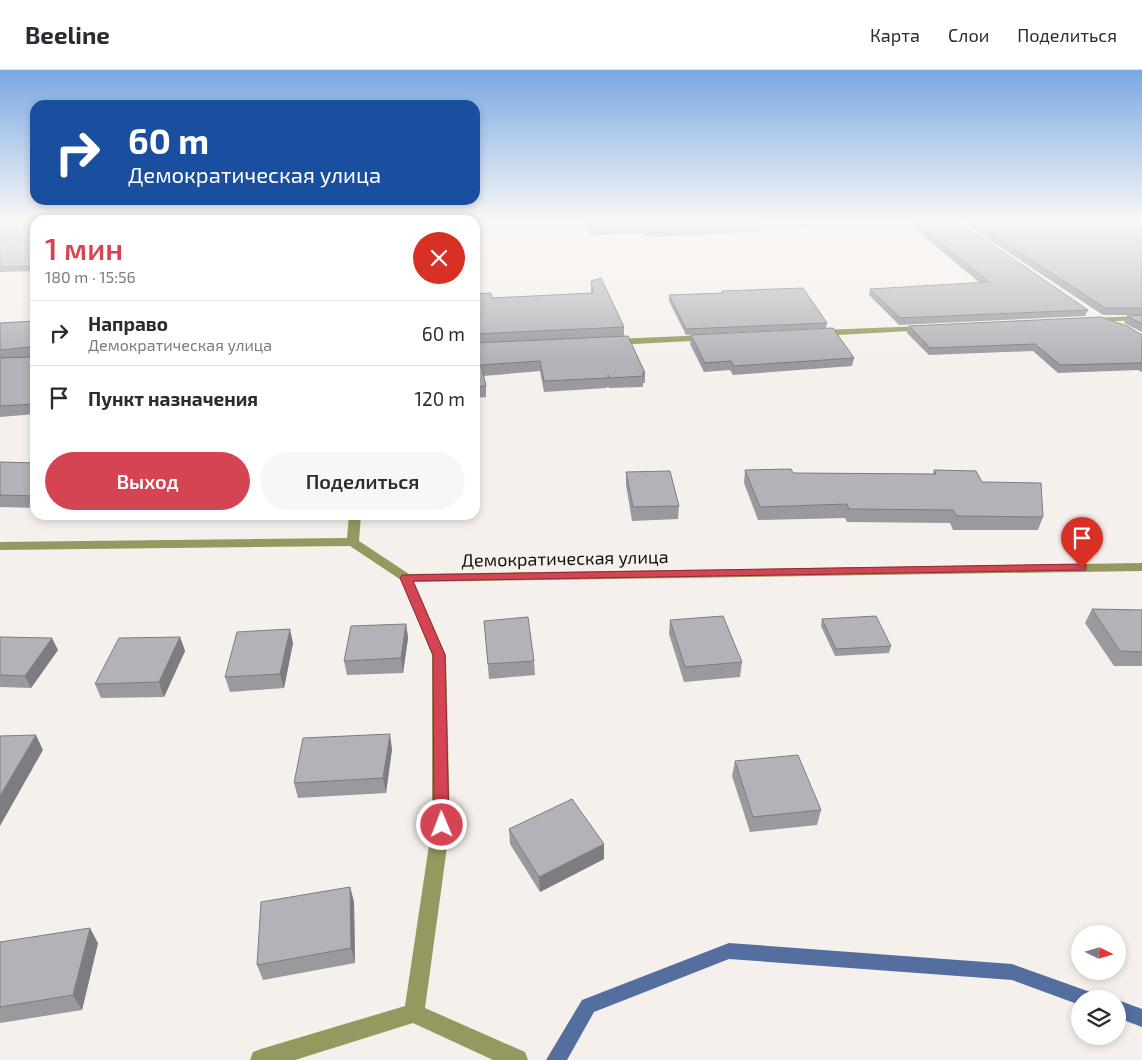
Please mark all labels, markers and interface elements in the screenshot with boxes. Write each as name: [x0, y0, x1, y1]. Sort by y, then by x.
text: Beeline: [25, 20, 110, 49]
text: Карта: [870, 24, 920, 46]
text: Слои: [948, 24, 989, 46]
text: Поделиться: [1017, 24, 1117, 46]
text: 60 m: [128, 119, 209, 161]
icon: right: [45, 120, 110, 185]
text: Демократическая улица: [128, 161, 381, 187]
text: 1 мин: [45, 230, 123, 266]
button: close: [413, 232, 465, 284]
text: 180 m · 15:56: [45, 267, 136, 286]
text: Направо: [88, 312, 168, 335]
icon: right: [45, 319, 73, 347]
text: 60 m: [422, 322, 465, 345]
text: Демократическая улица: [88, 335, 272, 354]
icon: arrive: [45, 384, 73, 412]
text: Пункт назначения: [88, 387, 258, 410]
text: 120 m: [414, 387, 465, 410]
button: Выход: [45, 452, 250, 510]
button: Поделиться: [260, 452, 465, 510]
pin: [1061, 517, 1103, 568]
icon: arrive: [1068, 524, 1096, 552]
street label: Демократическая улица: [461, 545, 669, 571]
position arrow: [415, 798, 467, 850]
north arrow: [1071, 925, 1126, 980]
map controls: [1071, 925, 1126, 1045]
button: layers: [1071, 990, 1126, 1045]

